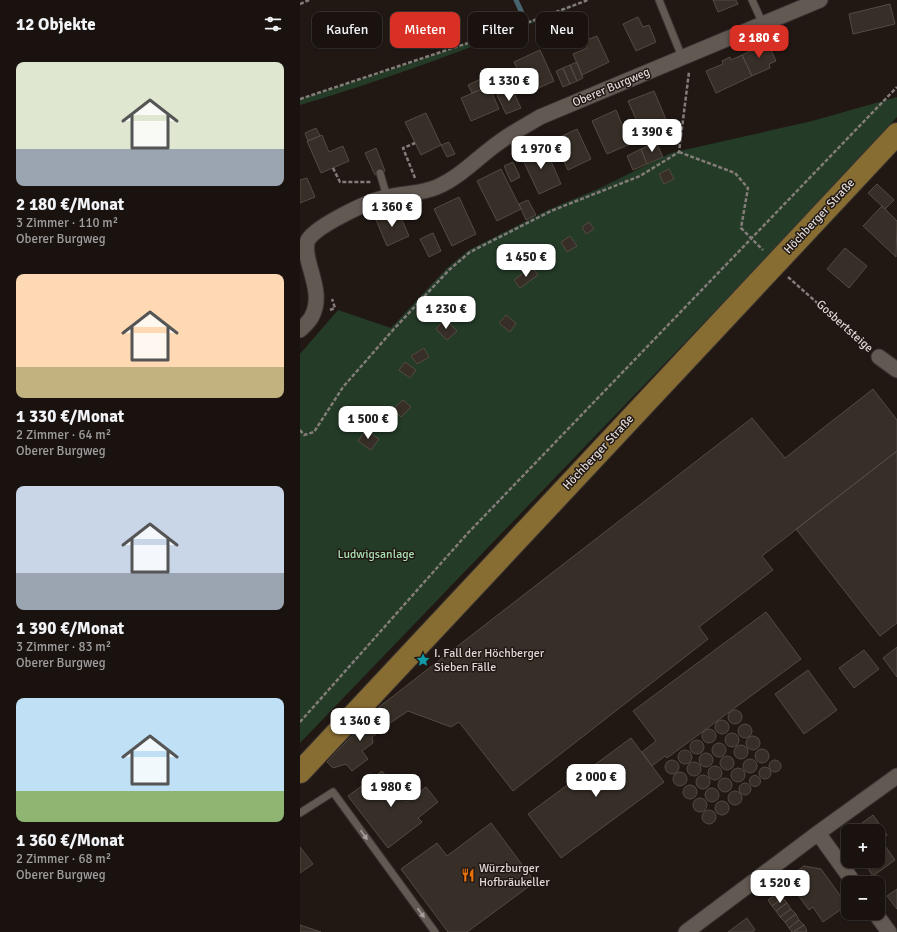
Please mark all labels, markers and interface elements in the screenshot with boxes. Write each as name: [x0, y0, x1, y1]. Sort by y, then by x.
chip: Kaufen: [312, 12, 382, 48]
chip: Mieten: [390, 12, 460, 48]
chip: Filter: [468, 12, 528, 48]
chip: Neu: [536, 12, 588, 48]
icon: filters: [262, 13, 284, 35]
text: 12 Objekte: [16, 14, 96, 35]
pin: 2 180 €: [722, 25, 796, 59]
text: 2 180 €: [739, 30, 779, 46]
street label: Oberer Burgweg: [570, 64, 652, 111]
pin: 1 330 €: [472, 68, 546, 102]
text: 1 330 €: [489, 73, 529, 89]
icon: home: [114, 88, 186, 160]
pin: 1 390 €: [615, 119, 689, 153]
text: 1 390 €: [632, 124, 672, 140]
pin: 1 970 €: [504, 136, 578, 170]
text: 1 970 €: [521, 141, 561, 157]
street label: Höchberger Straße: [781, 176, 858, 257]
text: 2 180 €/Monat: [16, 194, 124, 215]
pin: 1 360 €: [355, 194, 429, 228]
text: 1 360 €: [372, 199, 412, 215]
text: 3 Zimmer · 110 m²: [16, 215, 118, 231]
text: Oberer Burgweg: [16, 231, 106, 247]
pin: 1 450 €: [489, 244, 563, 278]
text: 1 450 €: [506, 249, 546, 265]
pin: 1 230 €: [409, 296, 483, 330]
street label: Gosbertsteige: [813, 297, 876, 356]
icon: home: [114, 300, 186, 372]
text: 1 230 €: [426, 301, 466, 317]
text: 1 330 €/Monat: [16, 406, 124, 427]
pin: 1 500 €: [331, 406, 405, 440]
text: 1 500 €: [348, 411, 388, 427]
street label: Höchberger Straße: [560, 412, 637, 493]
text: 2 Zimmer · 64 m²: [16, 427, 111, 443]
text: Oberer Burgweg: [16, 443, 106, 459]
icon: home: [114, 512, 186, 584]
park label: Ludwigsanlage: [337, 547, 415, 562]
text: 1 390 €/Monat: [16, 618, 124, 639]
text: 3 Zimmer · 83 m²: [16, 639, 111, 655]
place label: I. Fall der Höchberger Sieben Fälle: [434, 646, 545, 675]
place icon: I. Fall der Höchberger Sieben Fälle: [415, 652, 431, 668]
text: Oberer Burgweg: [16, 655, 106, 671]
pin: 1 340 €: [323, 708, 397, 742]
text: 1 340 €: [340, 713, 380, 729]
icon: home: [114, 724, 186, 796]
pin: 2 000 €: [559, 764, 633, 798]
text: 2 000 €: [576, 769, 616, 785]
pin: 1 980 €: [354, 774, 428, 808]
text: 1 980 €: [371, 779, 411, 795]
map controls: [841, 824, 885, 920]
button: +: [841, 824, 885, 868]
one-way arrow: [360, 829, 368, 840]
text: 1 360 €/Monat: [16, 830, 124, 851]
text: 2 Zimmer · 68 m²: [16, 851, 111, 867]
place label: Würzburger Hofbräukeller: [479, 861, 550, 890]
text: Oberer Burgweg: [16, 867, 106, 883]
restaurant icon: Würzburger Hofbräukeller: [460, 867, 476, 883]
pin: 1 520 €: [743, 870, 817, 904]
text: 1 520 €: [760, 875, 800, 891]
button: −: [841, 876, 885, 920]
one-way arrow: [417, 908, 425, 918]

